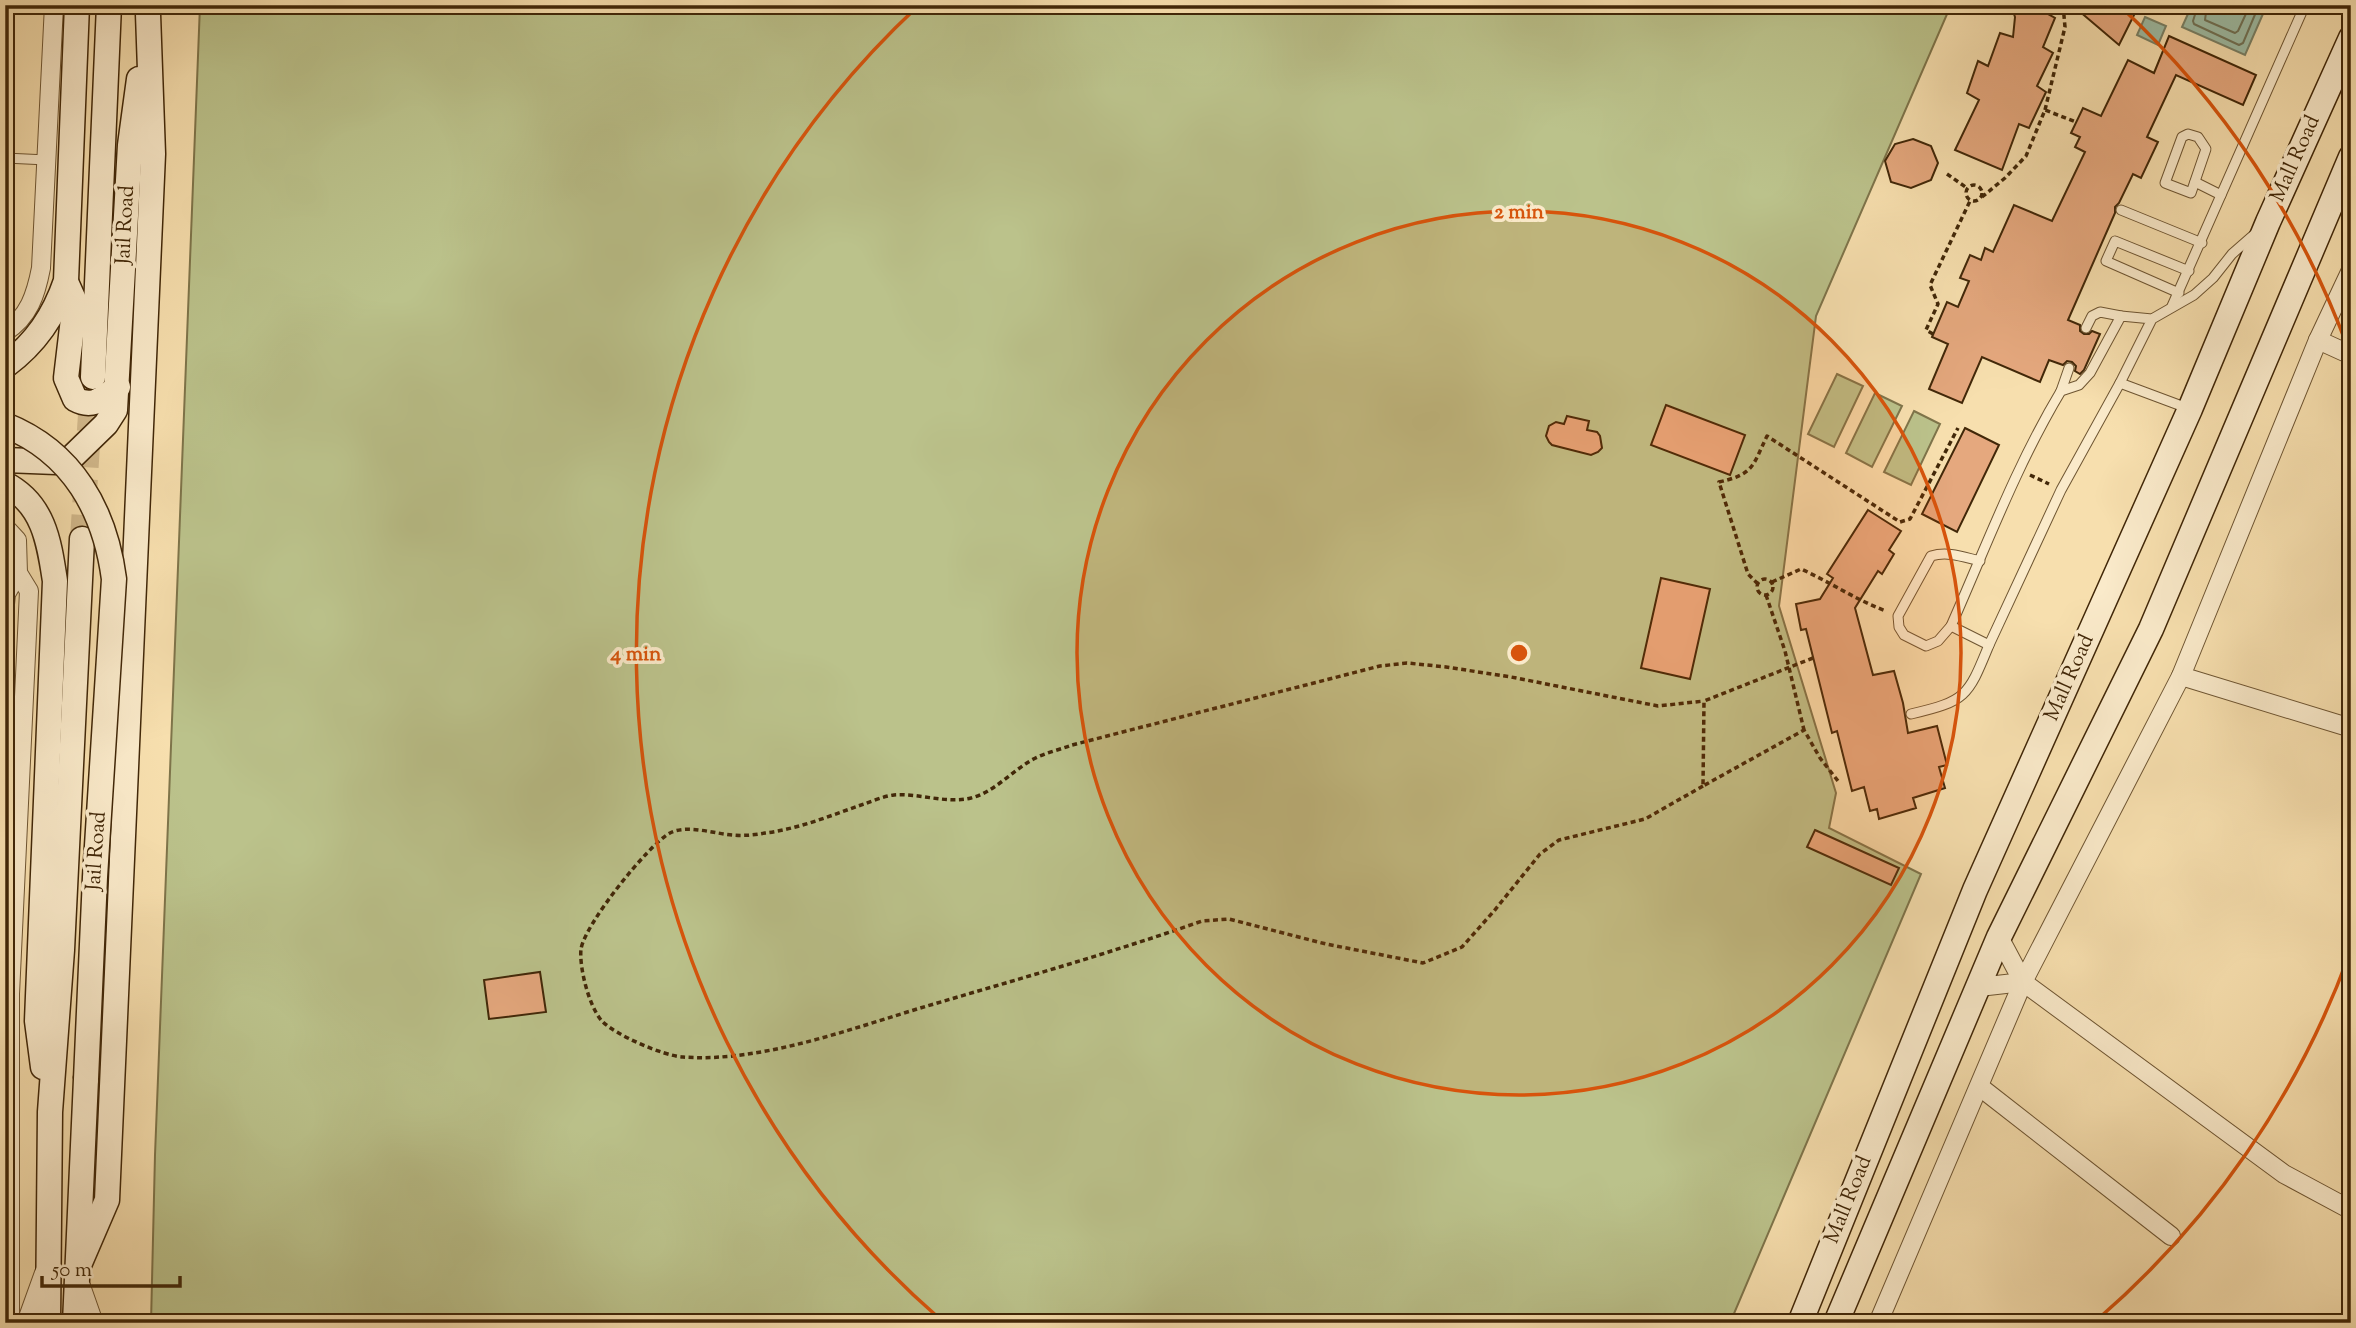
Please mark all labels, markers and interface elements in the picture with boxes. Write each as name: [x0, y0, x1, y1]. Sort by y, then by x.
street label: Mall Road: [2264, 111, 2329, 207]
street label: Jail Road: [109, 185, 143, 266]
text: 2 min: [1494, 198, 1545, 228]
street label: Mall Road: [2038, 630, 2103, 726]
text: 4 min: [610, 640, 662, 670]
centre of rings: [1507, 641, 1531, 665]
street label: Jail Road: [79, 810, 115, 893]
street label: Mall Road: [1818, 1151, 1880, 1248]
scale bar: [42, 1244, 180, 1288]
text: 50 m: [51, 1256, 92, 1286]

